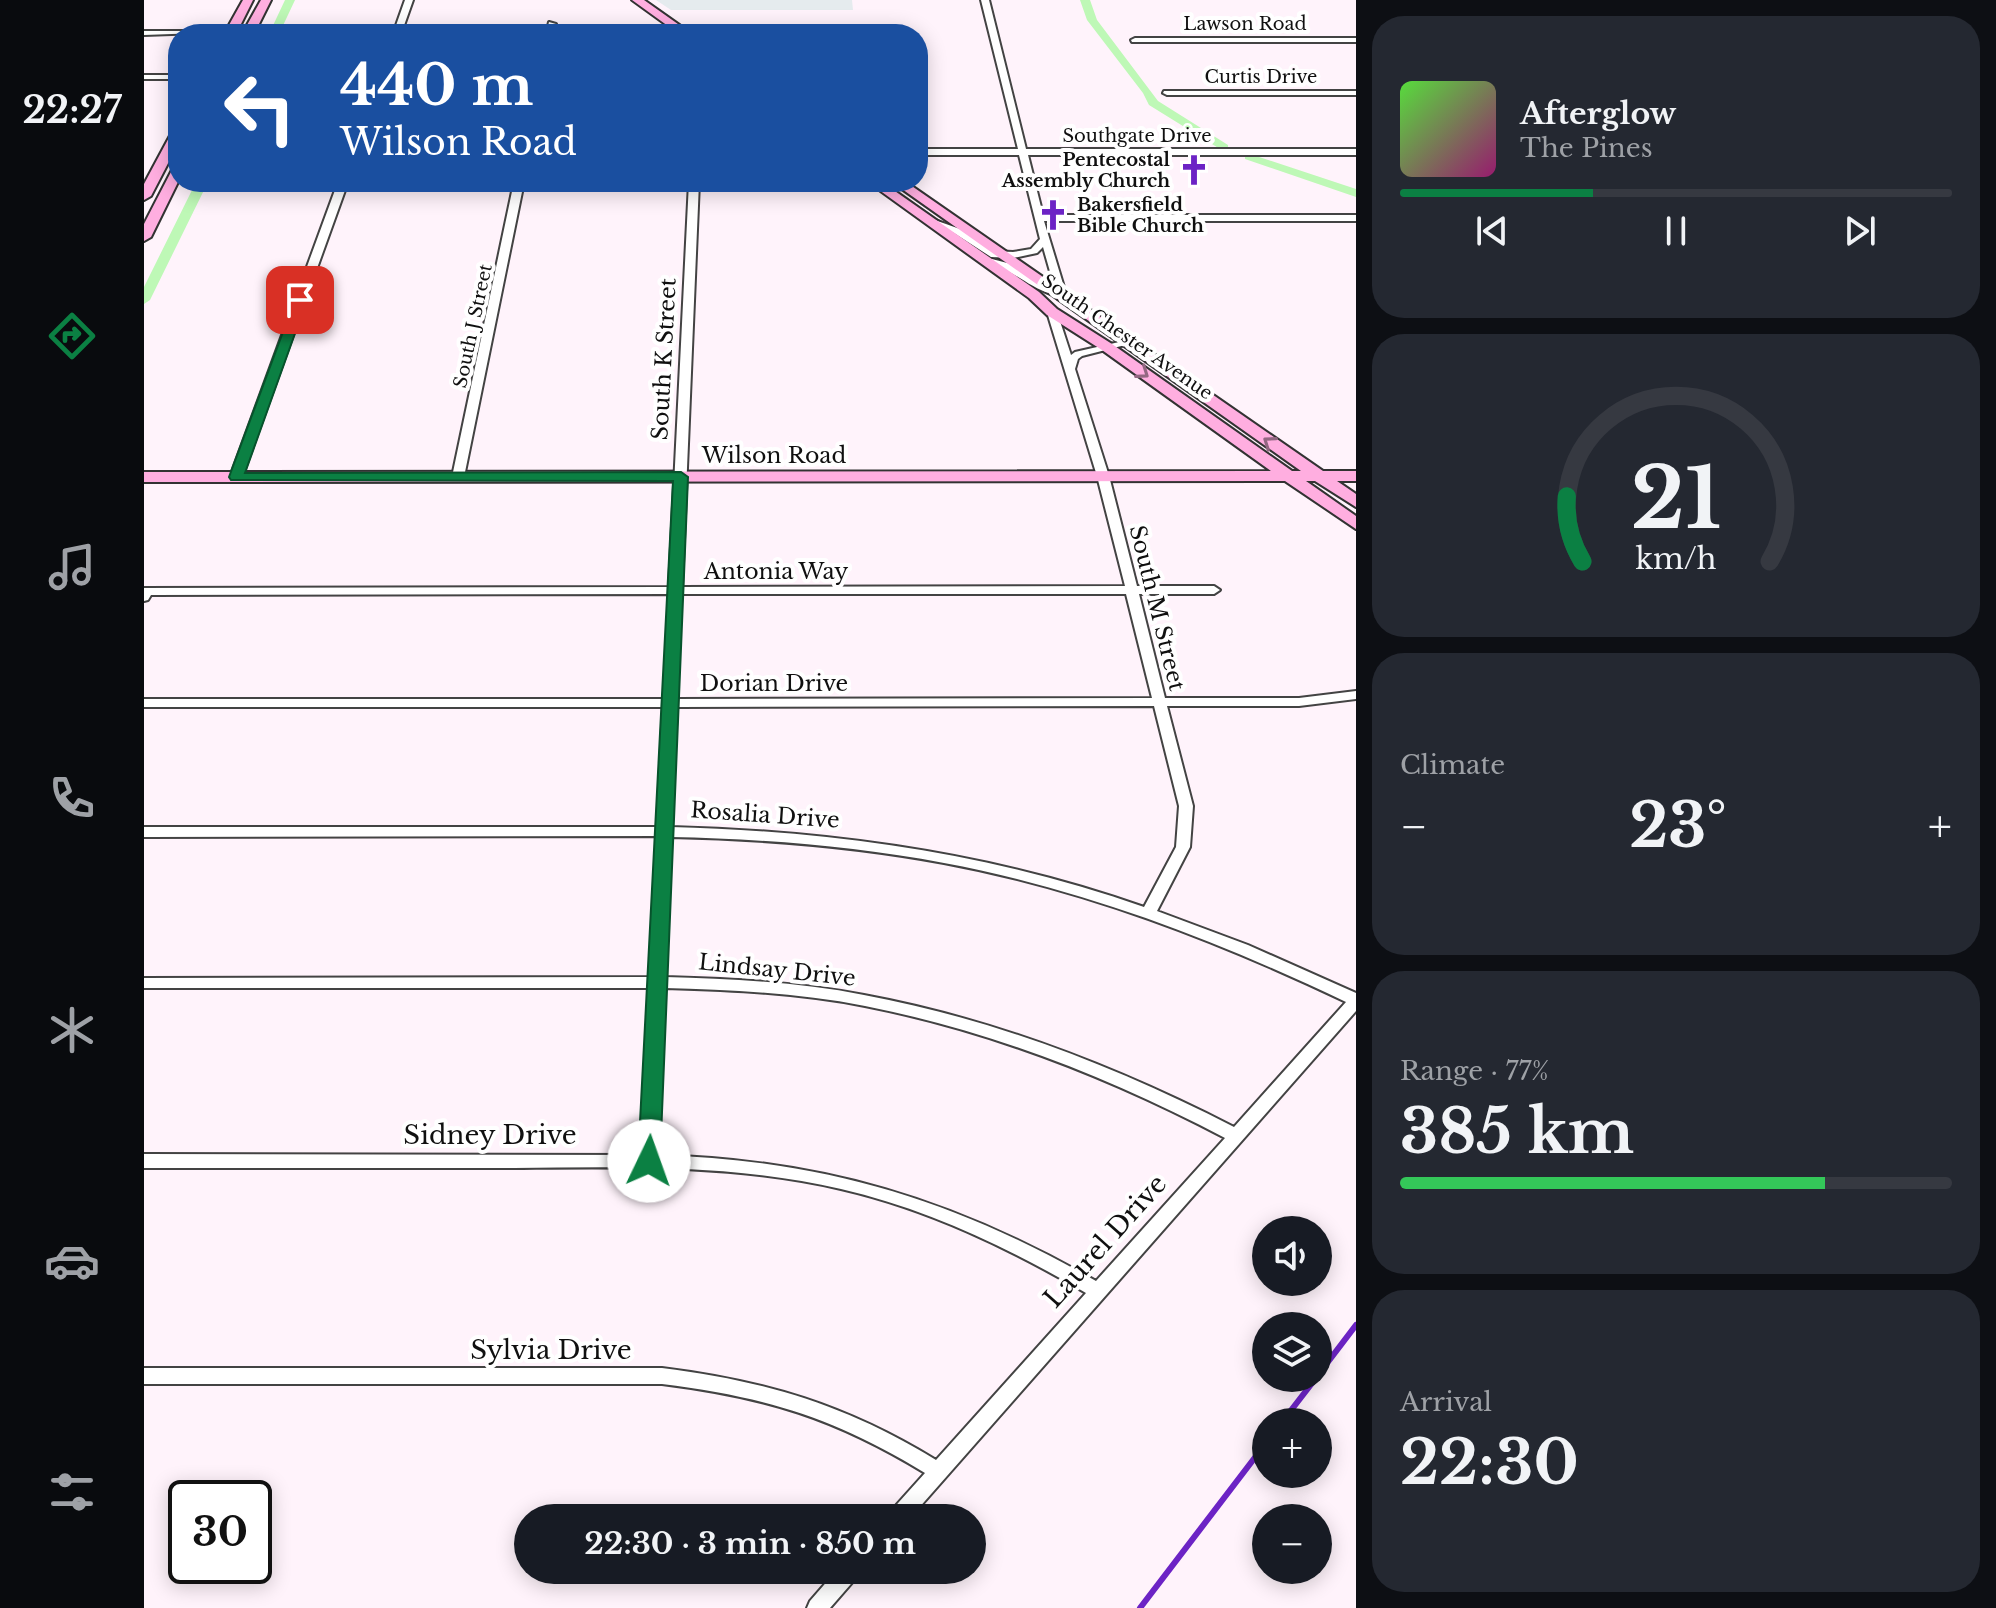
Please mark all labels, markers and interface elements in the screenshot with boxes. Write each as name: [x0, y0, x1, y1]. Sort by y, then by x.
street label: Lawson Road: [1183, 13, 1307, 35]
text: 440 m: [340, 51, 533, 120]
icon: left: [208, 56, 312, 160]
street label: Curtis Drive: [1205, 66, 1317, 88]
text: 22:27: [22, 88, 122, 133]
text: Afterglow: [1520, 95, 1676, 132]
text: Wilson Road: [340, 120, 577, 165]
street label: Southgate Drive: [1062, 125, 1212, 147]
text: The Pines: [1520, 132, 1652, 164]
place label: Pentecostal Assembly Church: [1001, 149, 1171, 192]
church icon: Pentecostal Assembly Church: [1177, 153, 1211, 187]
place label: Bakersfield Bible Church: [1077, 194, 1204, 237]
church icon: Bakersfield Bible Church: [1036, 198, 1070, 232]
icon: previous: [1470, 209, 1514, 253]
icon: pause: [1654, 209, 1698, 253]
icon: next: [1838, 209, 1882, 253]
street label: South J Street: [449, 262, 497, 390]
pin: [266, 266, 334, 334]
street label: South Chester Avenue: [1037, 270, 1217, 404]
street label: South K Street: [646, 277, 682, 441]
icon: arrive: [278, 278, 322, 322]
icon: directions: [44, 308, 100, 364]
one-way arrow: [1135, 363, 1149, 378]
one-way arrow: [1264, 437, 1278, 452]
street label: Wilson Road: [701, 442, 847, 469]
text: 21: [1631, 446, 1721, 549]
street label: South M Street: [1123, 522, 1191, 694]
icon: music: [44, 539, 100, 595]
text: km/h: [1635, 541, 1717, 577]
street label: Antonia Way: [703, 558, 848, 585]
street label: Dorian Drive: [700, 670, 848, 697]
text: Climate: [1400, 749, 1505, 781]
icon: phone: [44, 770, 100, 826]
text: 23°: [1629, 789, 1727, 863]
street label: Rosalia Drive: [690, 796, 840, 834]
text: −: [1400, 799, 1428, 854]
text: +: [1928, 799, 1952, 854]
street label: Lindsay Drive: [697, 948, 857, 992]
icon: climate: [44, 1002, 100, 1058]
text: Range · 77%: [1400, 1055, 1549, 1087]
text: 385 km: [1400, 1095, 1634, 1169]
street label: Sidney Drive: [403, 1119, 577, 1151]
position arrow: [607, 1119, 691, 1203]
street label: Laurel Drive: [1037, 1168, 1173, 1314]
map controls: [1252, 1216, 1332, 1584]
button: sound: [1252, 1216, 1332, 1296]
icon: car: [44, 1233, 100, 1289]
button: layers: [1252, 1312, 1332, 1392]
street label: Sylvia Drive: [470, 1334, 632, 1366]
text: Arrival: [1400, 1386, 1492, 1418]
button: +: [1252, 1408, 1332, 1488]
text: 22:30: [1400, 1426, 1579, 1500]
icon: filters: [44, 1464, 100, 1520]
speed limit sign: 30: [168, 1480, 272, 1584]
button: −: [1252, 1504, 1332, 1584]
text: 22:30 · 3 min · 850 m: [584, 1525, 916, 1562]

